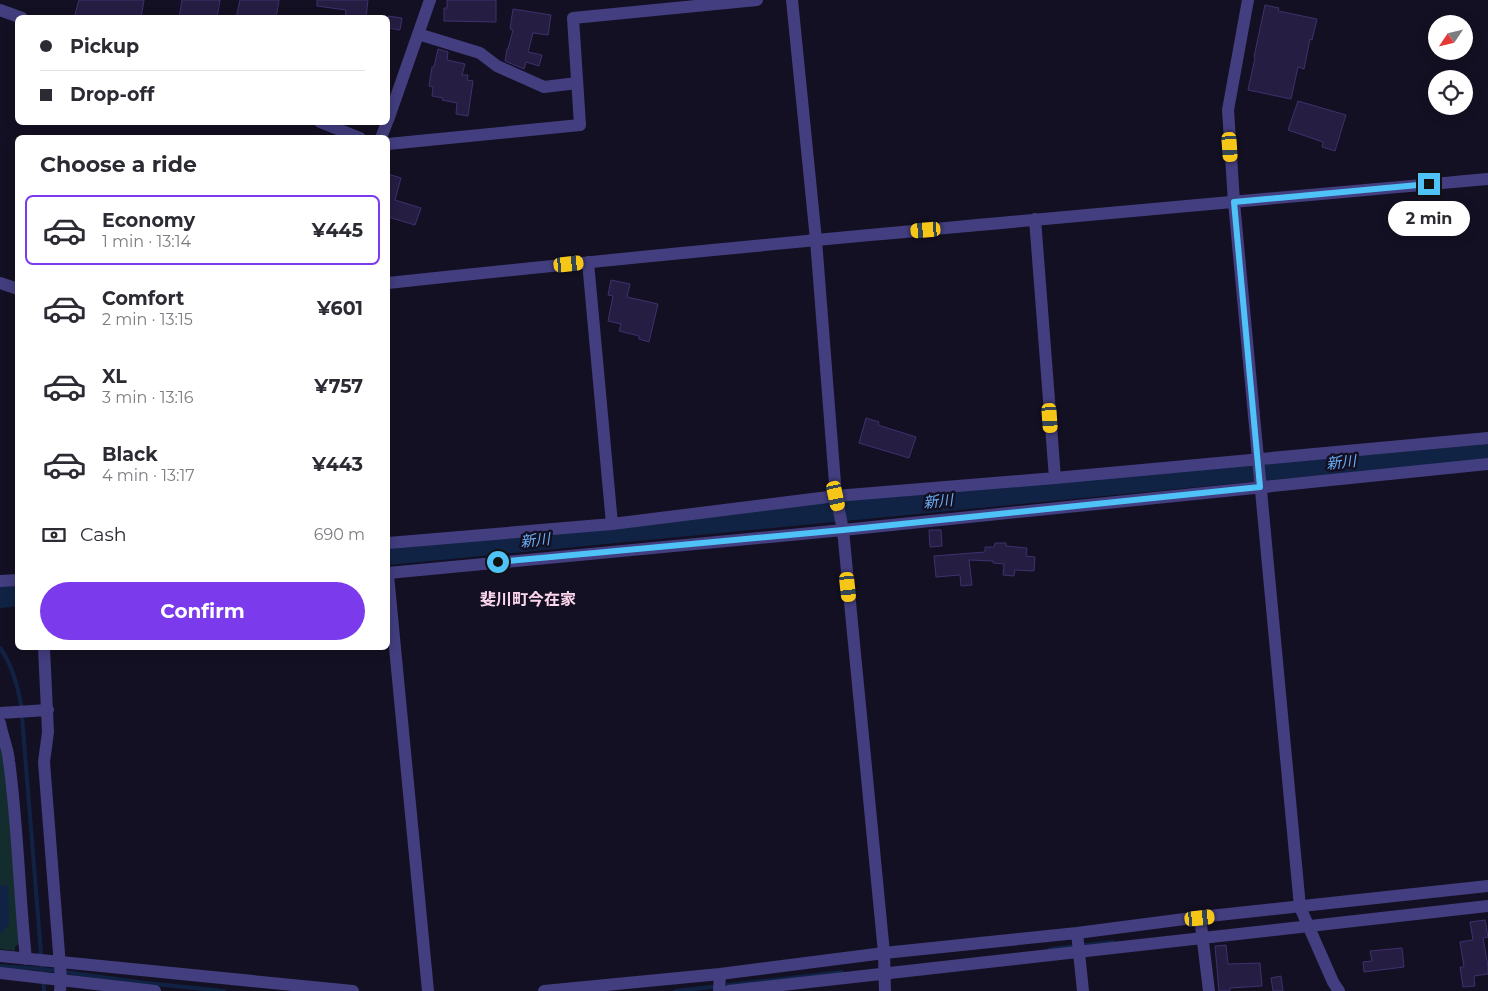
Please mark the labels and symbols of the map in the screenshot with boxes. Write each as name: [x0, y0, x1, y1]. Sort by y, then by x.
north arrow: [1428, 15, 1472, 60]
car: [1221, 132, 1238, 162]
route end: [1418, 173, 1440, 195]
callout: 2 min: [1388, 202, 1470, 236]
car: [910, 221, 941, 239]
car: [553, 255, 584, 273]
car: [1041, 403, 1058, 433]
water label: 新川: [1325, 451, 1359, 473]
car: [825, 480, 846, 512]
water label: 新川: [922, 490, 956, 512]
water label: 新川: [519, 529, 553, 551]
route start: [487, 551, 509, 573]
car: [838, 571, 857, 603]
district label: 斐川町今在家: [480, 590, 576, 609]
car: [1184, 909, 1215, 927]

